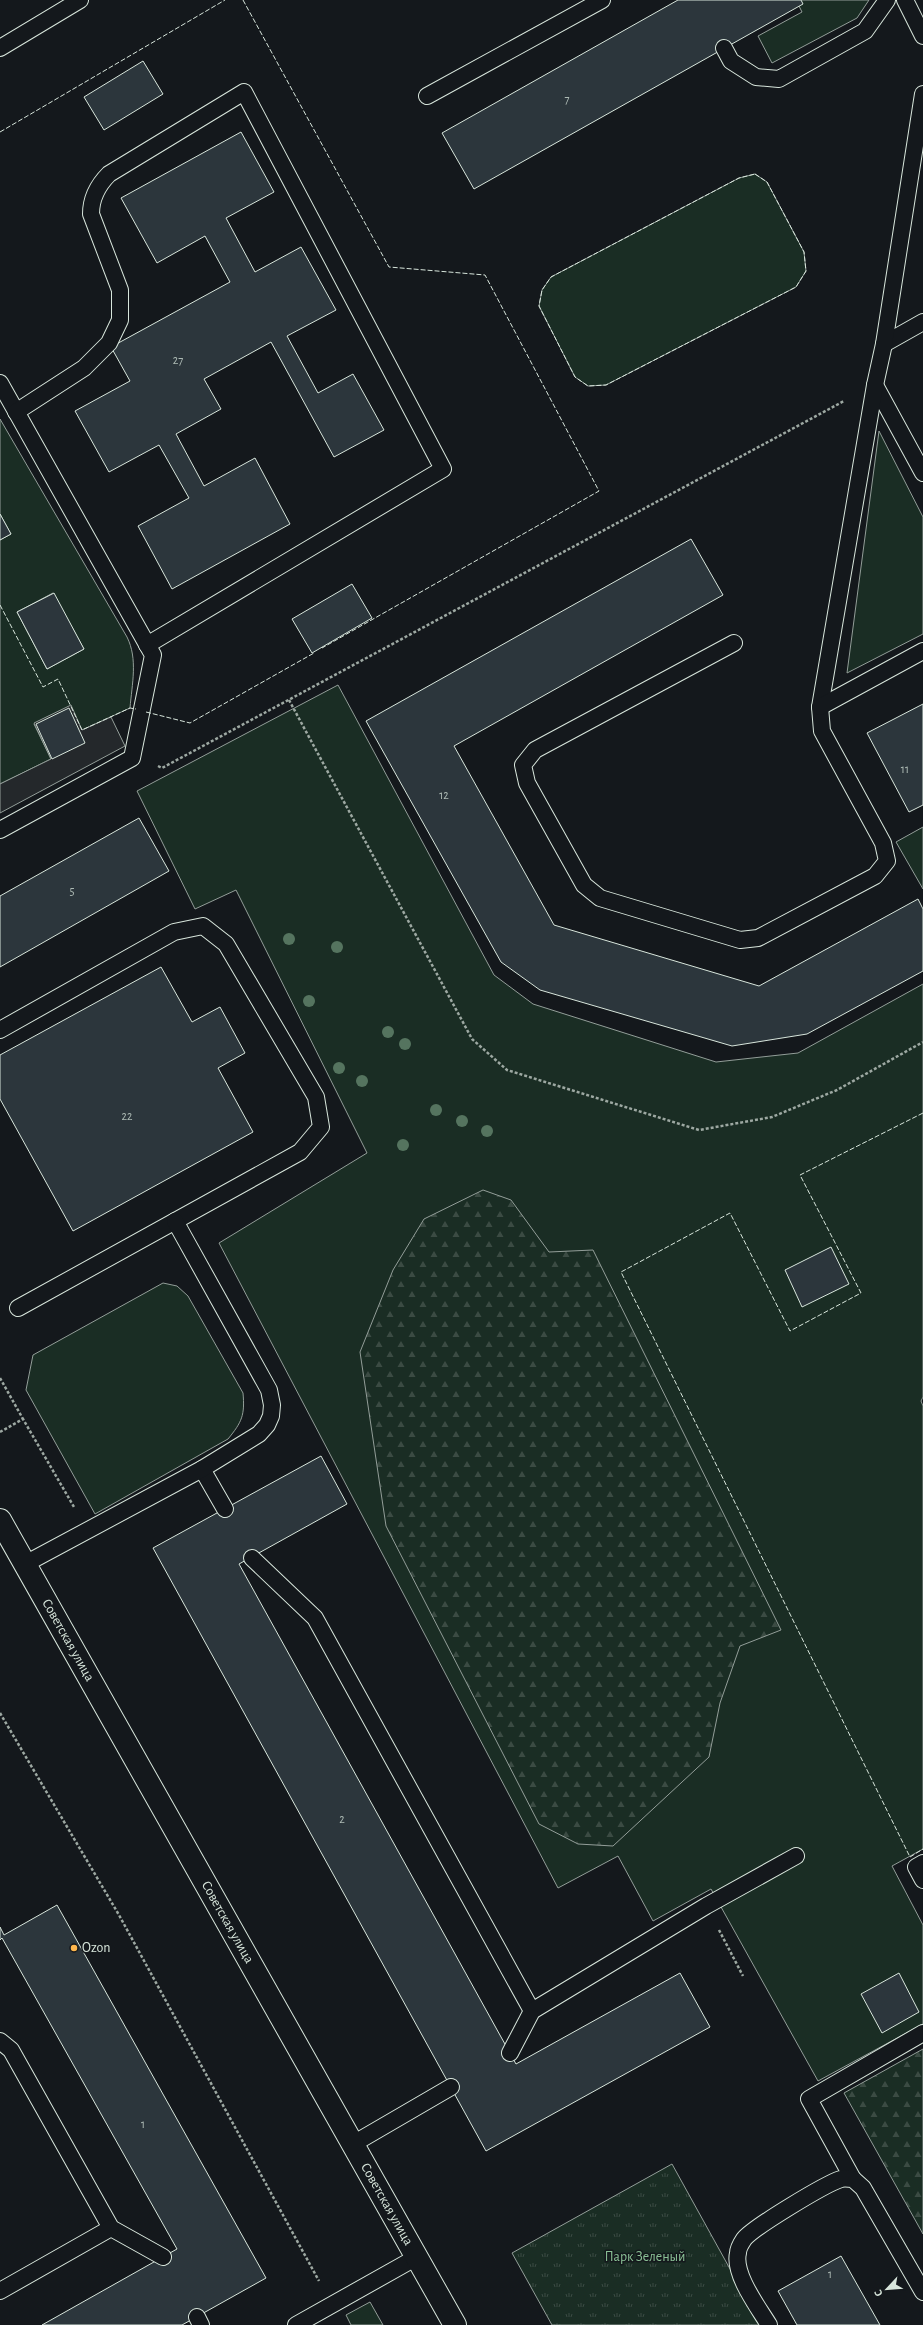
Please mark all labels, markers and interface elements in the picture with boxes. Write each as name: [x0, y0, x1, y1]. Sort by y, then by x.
house number: 7: [564, 93, 570, 105]
house number: 27: [173, 354, 183, 366]
house number: 11: [901, 763, 909, 775]
house number: 12: [439, 789, 449, 801]
house number: 5: [69, 885, 75, 897]
house number: 22: [122, 1110, 133, 1122]
street label: Советская улица: [39, 1597, 97, 1684]
house number: 2: [339, 1813, 345, 1825]
street label: Советская улица: [199, 1879, 256, 1966]
place label: Ozon: [82, 1941, 110, 1955]
marker: Ozon: [69, 1943, 79, 1953]
house number: 1: [141, 2118, 145, 2130]
street label: Советская улица: [358, 2161, 416, 2248]
park label: Парк Зеленый: [605, 2250, 685, 2264]
house number: 1: [828, 2268, 832, 2280]
north arrow: [867, 2269, 907, 2309]
text: С: [872, 2288, 885, 2298]

